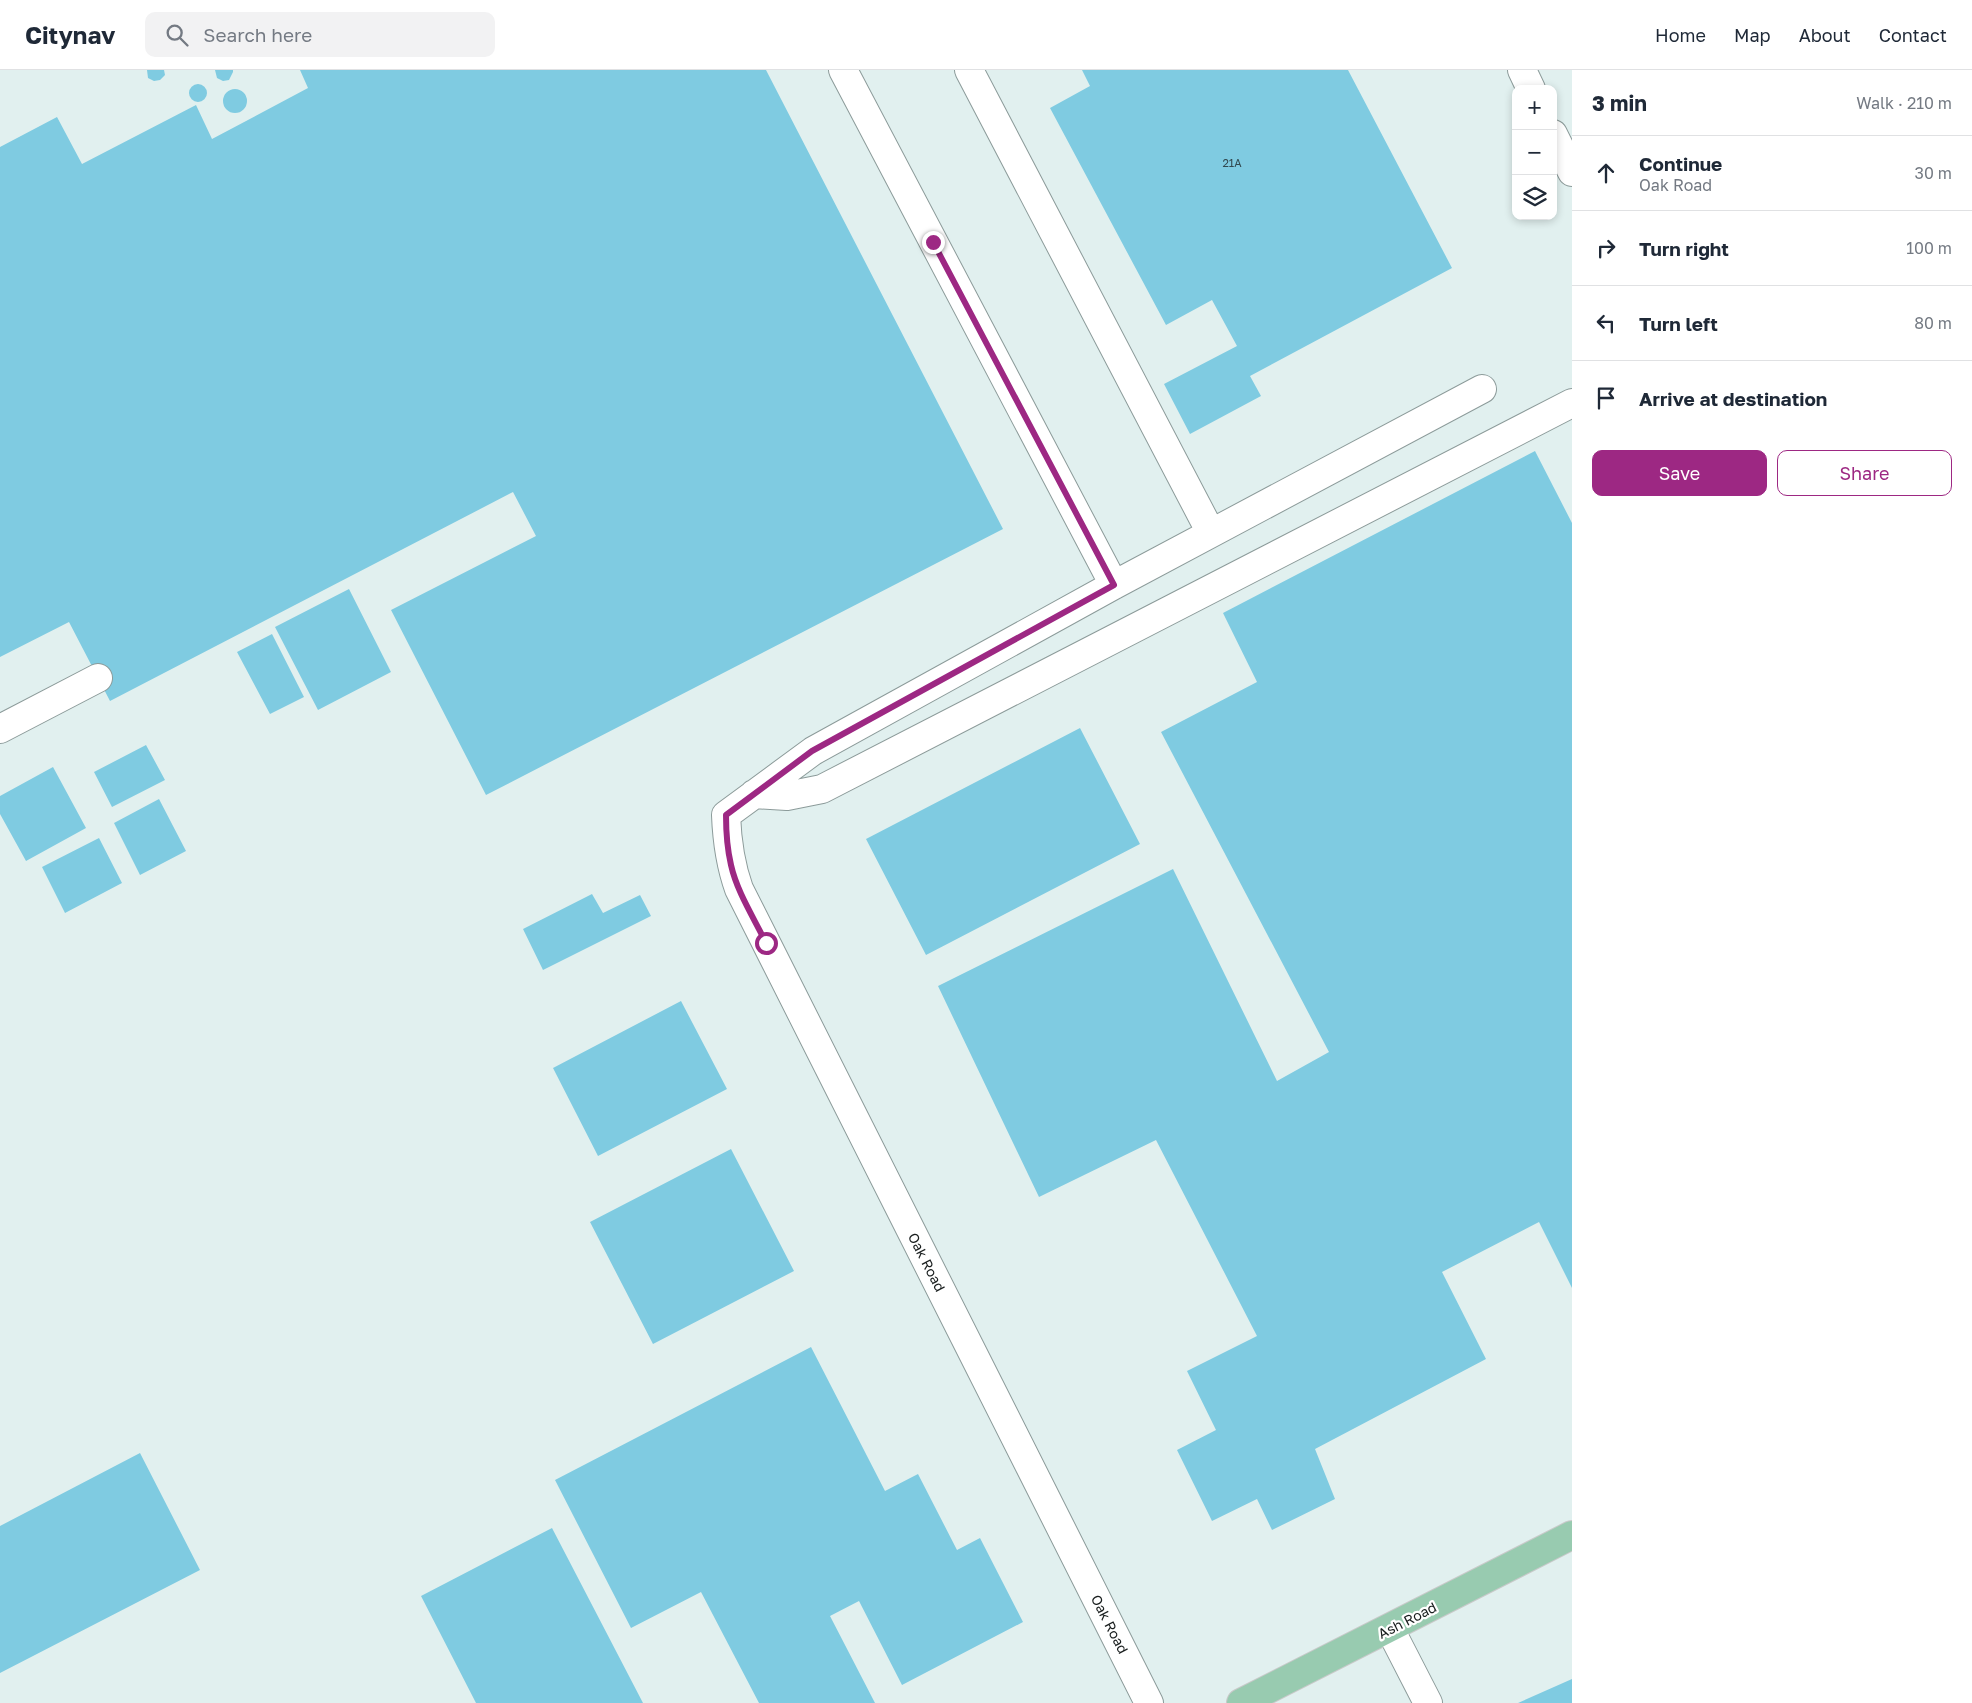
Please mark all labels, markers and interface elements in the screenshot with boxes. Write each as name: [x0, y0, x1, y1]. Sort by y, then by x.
search box: [145, 12, 495, 57]
text: Citynav: [25, 20, 115, 49]
icon: search: [163, 21, 191, 49]
text: Search here: [203, 23, 312, 46]
text: Home: [1655, 24, 1706, 46]
text: Map: [1734, 24, 1771, 46]
text: About: [1799, 24, 1851, 46]
text: Contact: [1879, 24, 1947, 46]
map controls: [1512, 85, 1557, 220]
button: +: [1512, 85, 1557, 130]
text: 3 min: [1592, 90, 1647, 116]
text: Walk · 210 m: [1856, 93, 1952, 113]
button: −: [1512, 130, 1557, 175]
text: Continue: [1639, 152, 1722, 175]
house number: 21A: [1222, 156, 1242, 169]
icon: ahead: [1592, 159, 1620, 187]
text: 30 m: [1915, 163, 1952, 183]
button: layers: [1512, 175, 1557, 220]
text: Oak Road: [1639, 175, 1712, 195]
route end: [922, 231, 945, 254]
icon: right: [1592, 234, 1620, 262]
text: Turn right: [1639, 237, 1729, 260]
text: 100 m: [1906, 238, 1952, 258]
icon: left: [1592, 309, 1620, 337]
text: Turn left: [1639, 312, 1718, 335]
text: 80 m: [1914, 313, 1952, 333]
icon: arrive: [1592, 384, 1620, 412]
text: Arrive at destination: [1639, 387, 1827, 410]
button: Save: [1592, 450, 1767, 496]
button: Share: [1777, 450, 1952, 496]
route start: [755, 932, 778, 955]
street label: Oak Road: [905, 1230, 949, 1294]
street label: Oak Road: [1088, 1592, 1132, 1656]
street label: Ash Road: [1375, 1598, 1439, 1642]

